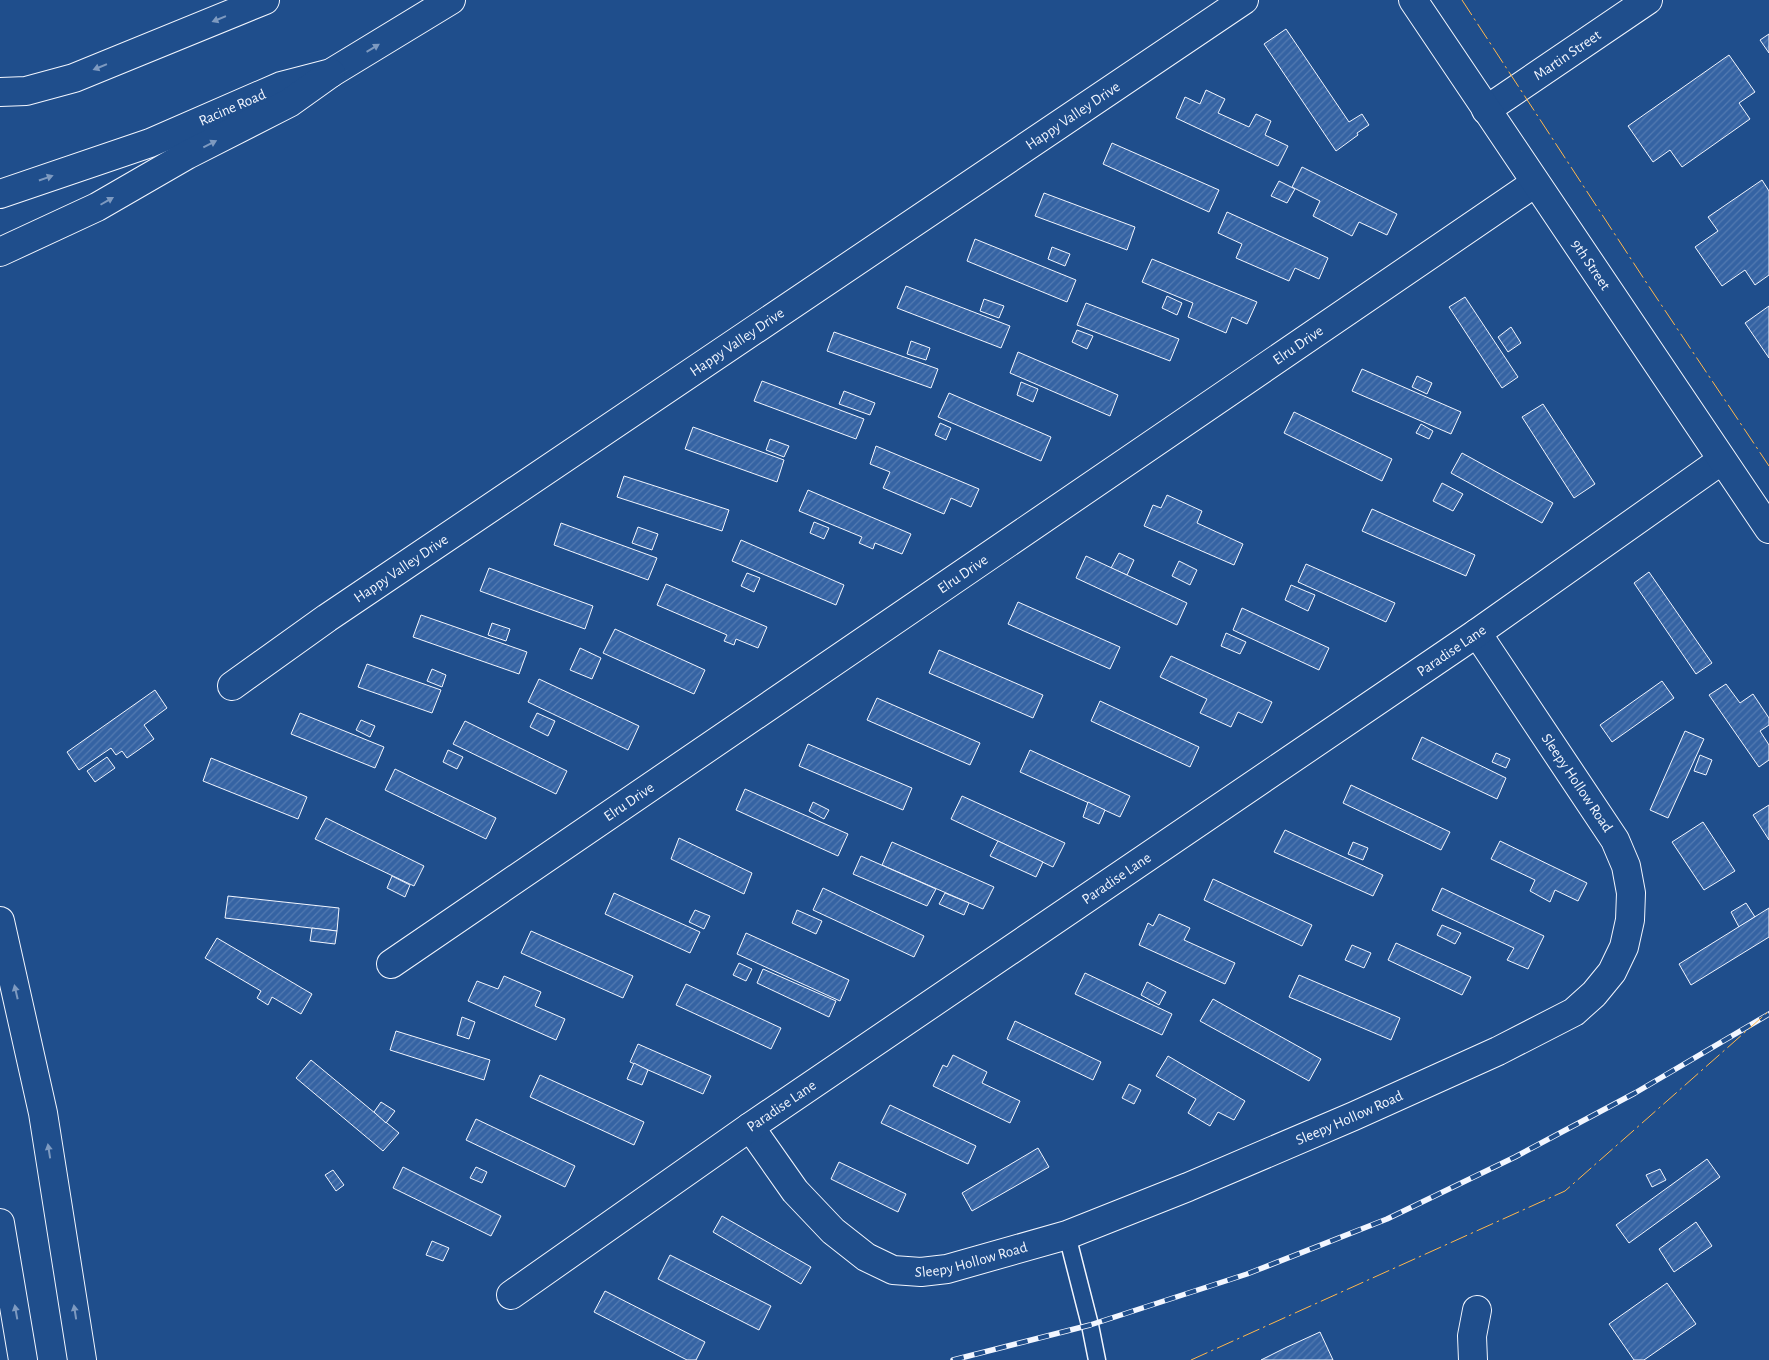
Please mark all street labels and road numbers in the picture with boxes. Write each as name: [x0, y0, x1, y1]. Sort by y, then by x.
street label: Martin Street: [1531, 27, 1603, 83]
street label: Happy Valley Drive: [1023, 78, 1122, 152]
street label: Racine Road: [196, 86, 268, 128]
street label: 9th Street: [1569, 237, 1613, 293]
street label: Happy Valley Drive: [687, 305, 787, 379]
street label: Elru Drive: [1270, 323, 1326, 367]
street label: Happy Valley Drive: [351, 531, 451, 605]
street label: Elru Drive: [935, 551, 990, 596]
street label: Paradise Lane: [1414, 622, 1489, 679]
street label: Sleepy Hollow Road: [1539, 731, 1616, 835]
street label: Elru Drive: [601, 779, 657, 824]
street label: Paradise Lane: [1079, 849, 1154, 907]
street label: Paradise Lane: [744, 1077, 819, 1134]
street label: Sleepy Hollow Road: [1293, 1087, 1405, 1148]
street label: Sleepy Hollow Road: [914, 1239, 1029, 1280]

